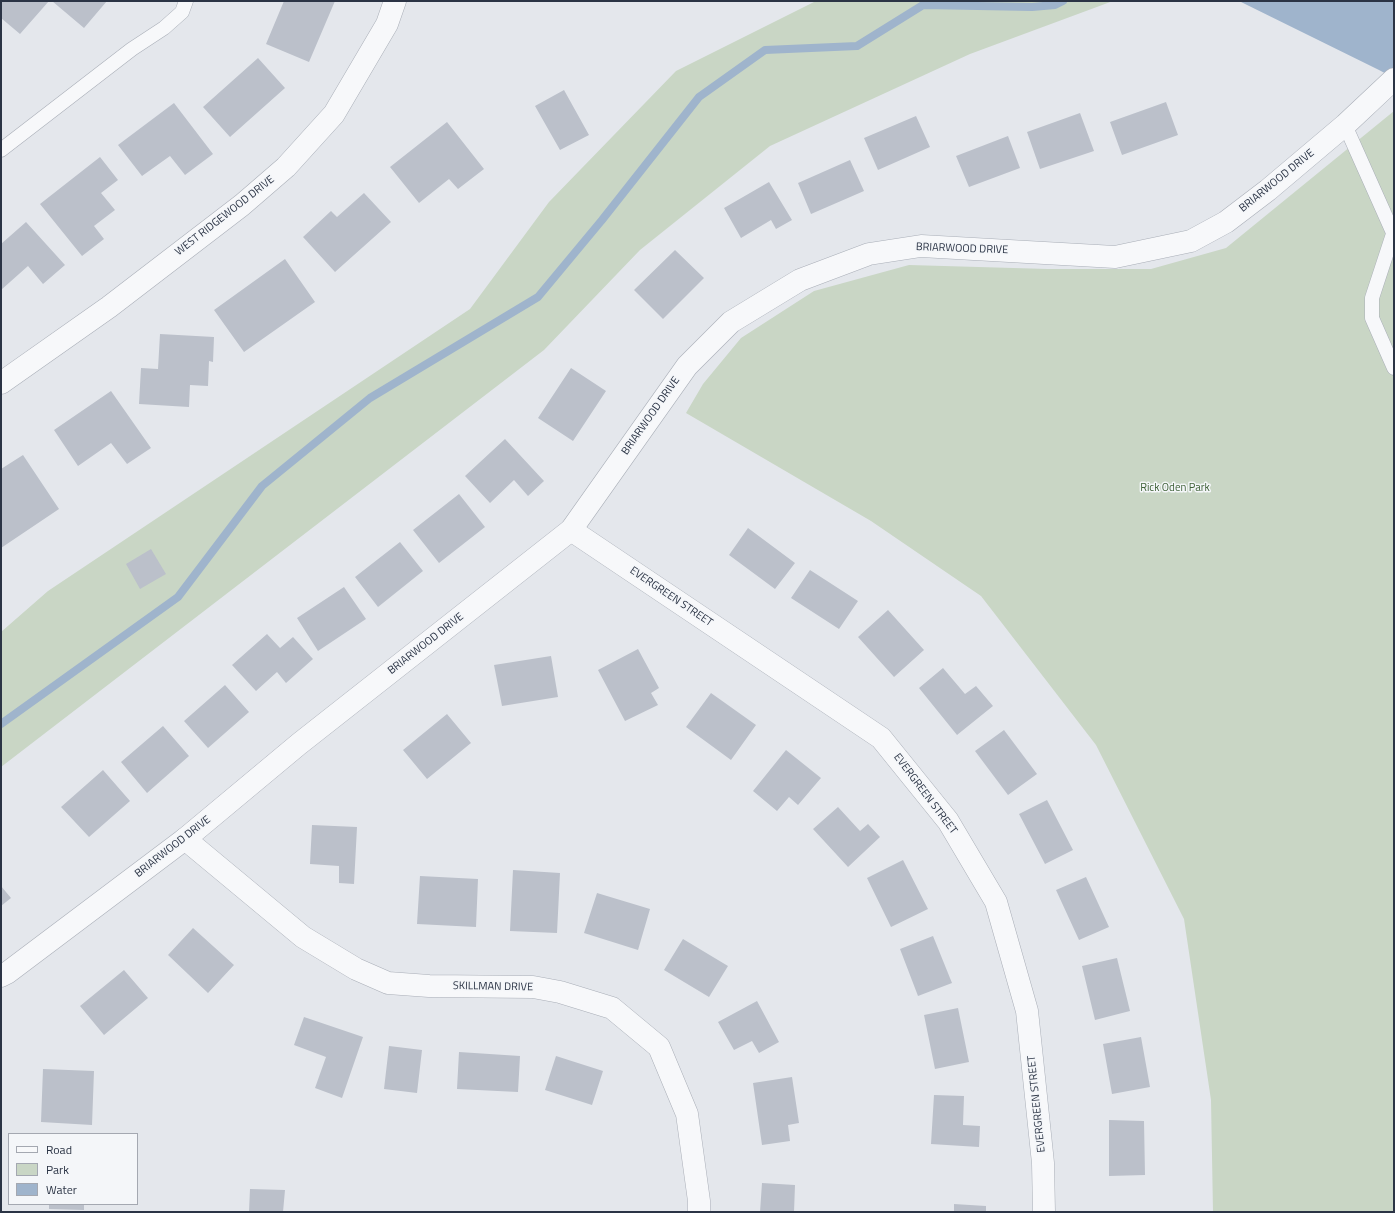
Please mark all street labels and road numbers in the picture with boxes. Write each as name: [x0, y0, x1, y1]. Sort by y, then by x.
street label: BRIARWOOD DRIVE: [1237, 147, 1317, 215]
street label: WEST RIDGEWOOD DRIVE: [173, 173, 277, 259]
street label: BRIARWOOD DRIVE: [916, 241, 1008, 257]
street label: BRIARWOOD DRIVE: [619, 374, 683, 458]
street label: EVERGREEN STREET: [627, 564, 715, 630]
street label: BRIARWOOD DRIVE: [386, 610, 466, 678]
street label: EVERGREEN STREET: [890, 751, 960, 837]
street label: BRIARWOOD DRIVE: [133, 813, 213, 881]
street label: SKILLMAN DRIVE: [453, 980, 533, 994]
street label: EVERGREEN STREET: [1025, 1055, 1049, 1153]

